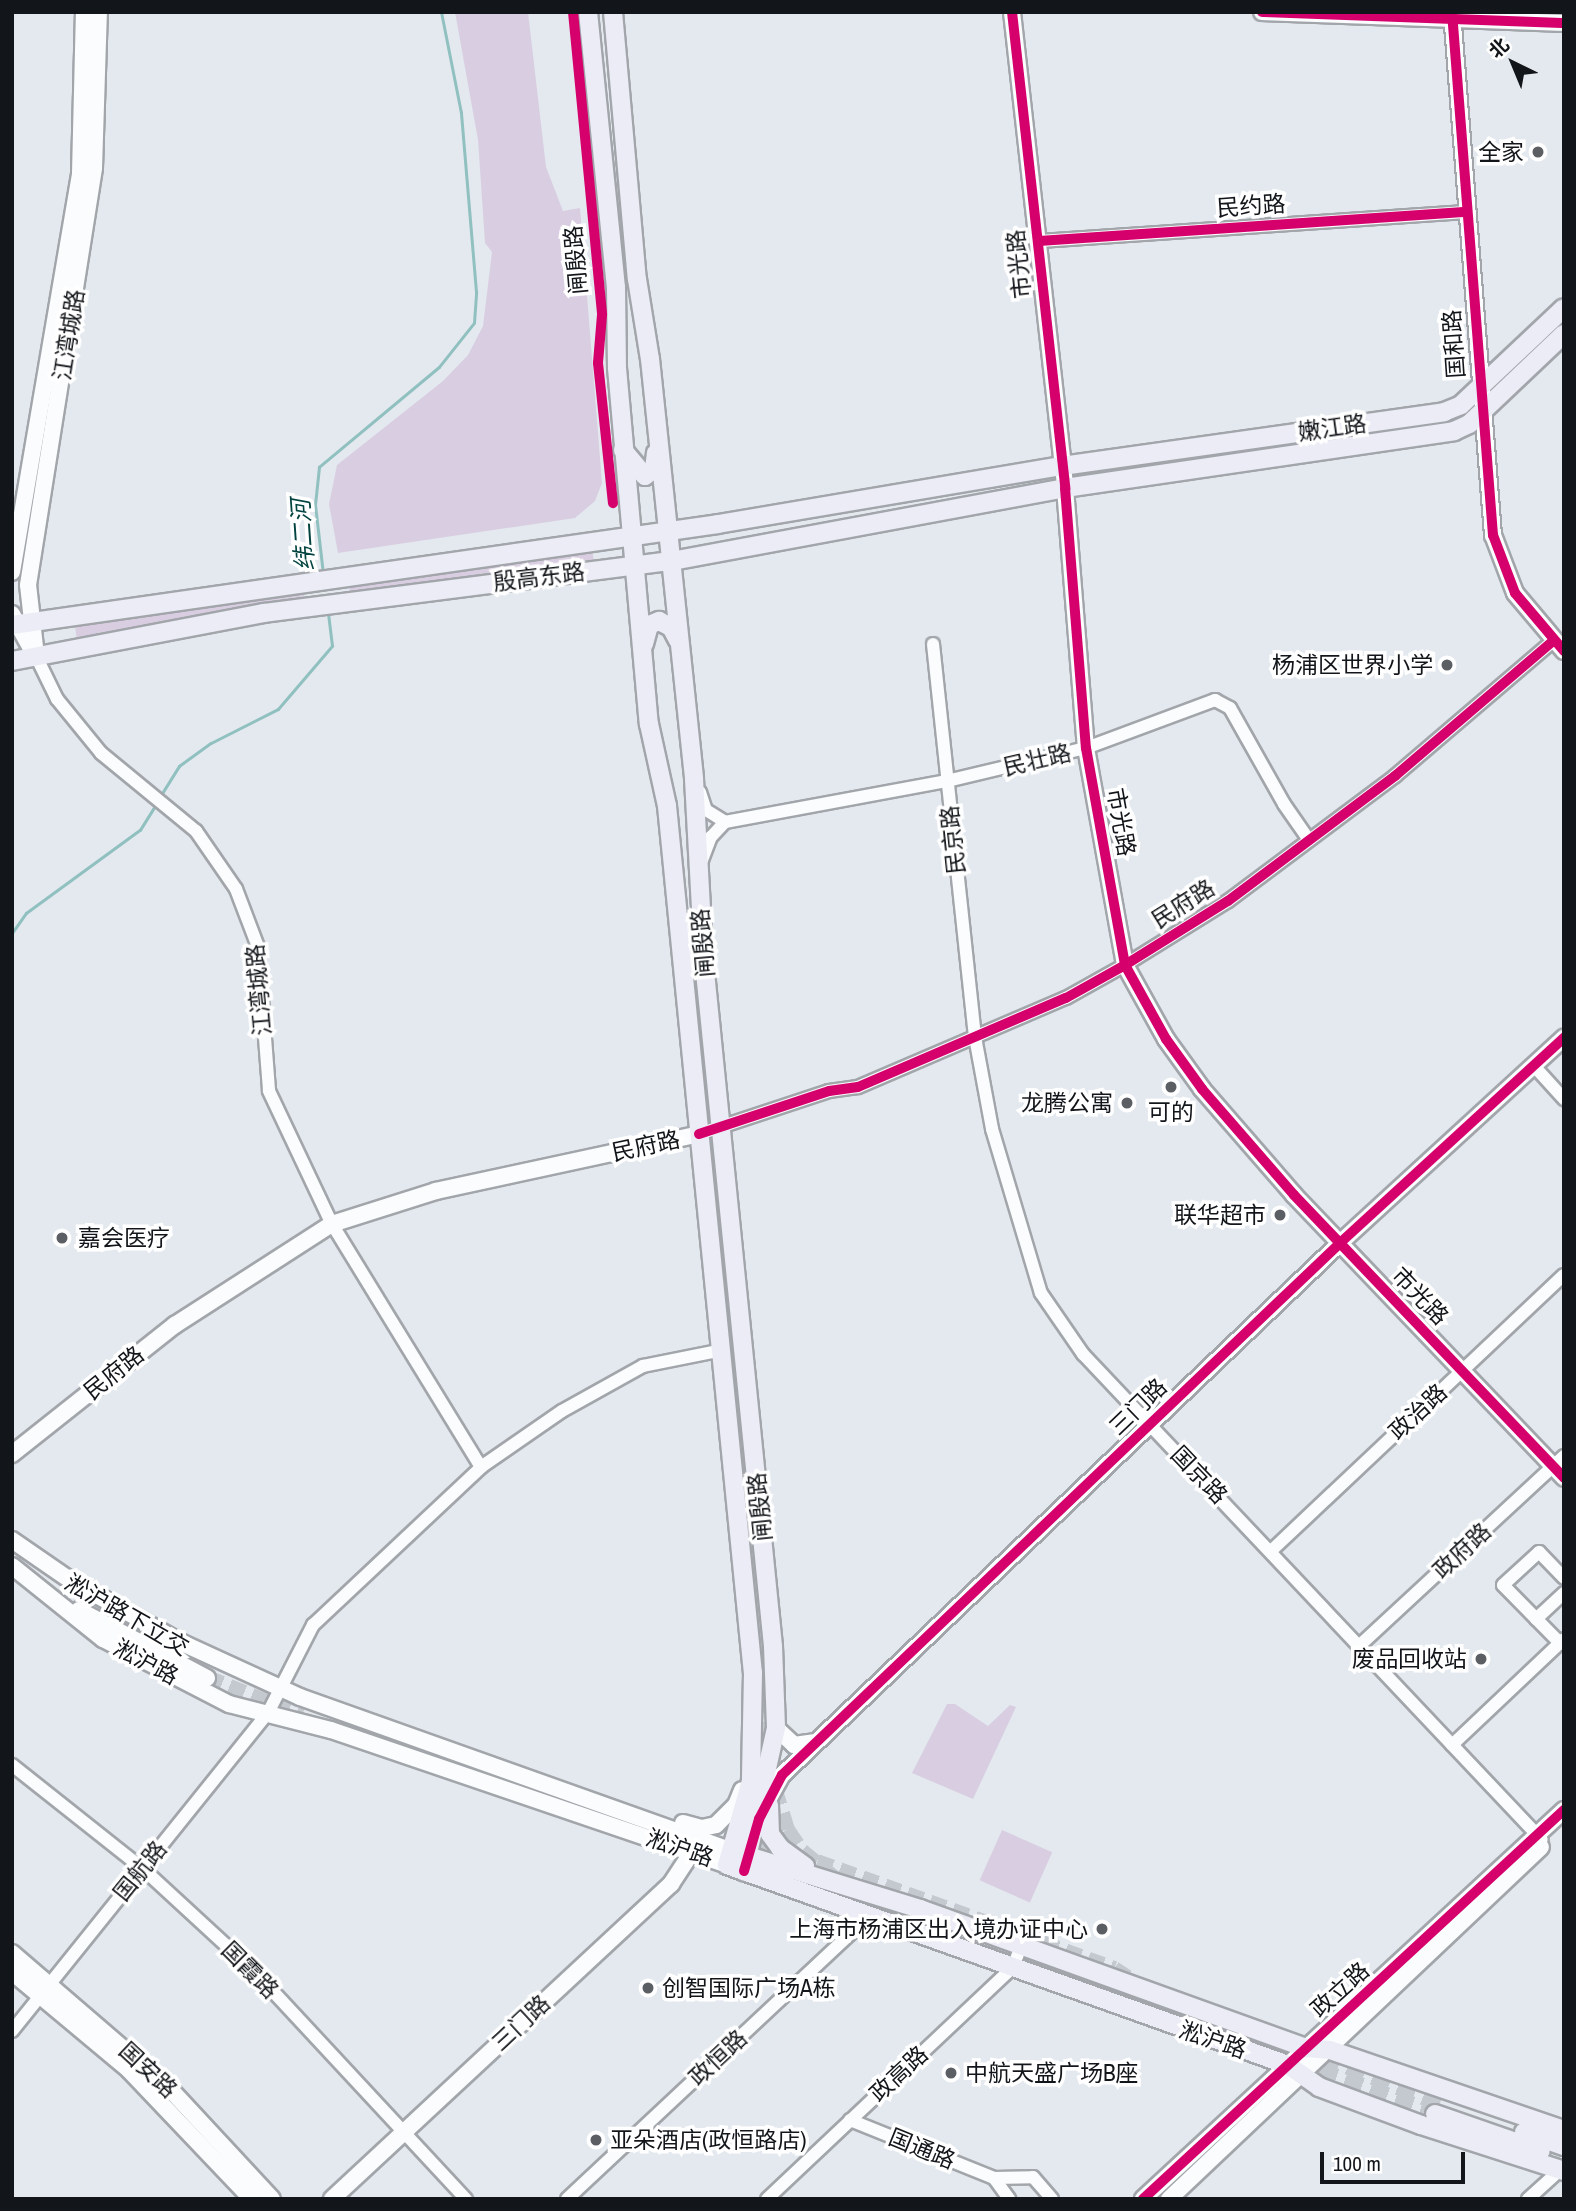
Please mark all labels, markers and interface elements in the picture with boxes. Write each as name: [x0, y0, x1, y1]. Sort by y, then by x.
north arrow: [1478, 28, 1548, 98]
text: 北: [1483, 32, 1514, 64]
place label: 全家: [1478, 138, 1524, 166]
marker: 全家: [1530, 144, 1546, 160]
street label: 民约路: [1216, 190, 1286, 222]
street label: 闸殷路: [559, 224, 593, 296]
street label: 市光路: [1002, 228, 1036, 300]
street label: 江湾城路: [48, 287, 90, 383]
street label: 国和路: [1438, 309, 1470, 379]
street label: 嫩江路: [1296, 410, 1368, 446]
water label: 纬二河: [286, 498, 320, 572]
street label: 殷高东路: [492, 558, 586, 596]
place label: 杨浦区世界小学: [1272, 651, 1433, 679]
marker: 杨浦区世界小学: [1439, 657, 1455, 673]
street label: 民壮路: [1000, 739, 1074, 781]
street label: 市光路: [1101, 786, 1141, 858]
street label: 民京路: [936, 804, 970, 876]
street label: 民府路: [1146, 874, 1220, 934]
street label: 闸殷路: [686, 907, 720, 979]
street label: 江湾城路: [241, 943, 277, 1037]
marker: 可的: [1163, 1079, 1179, 1095]
place label: 龙腾公寓: [1021, 1089, 1113, 1117]
marker: 龙腾公寓: [1119, 1095, 1135, 1111]
place label: 可的: [1148, 1098, 1194, 1126]
street label: 民府路: [609, 1125, 683, 1167]
place label: 联华超市: [1174, 1201, 1266, 1229]
marker: 联华超市: [1272, 1207, 1288, 1223]
place label: 嘉会医疗: [78, 1224, 170, 1252]
marker: 嘉会医疗: [52, 1228, 72, 1248]
street label: 市光路: [1386, 1262, 1454, 1330]
street label: 民府路: [79, 1341, 149, 1405]
street label: 三门路: [1104, 1373, 1172, 1441]
street label: 政治路: [1383, 1378, 1453, 1446]
street label: 国京路: [1165, 1441, 1233, 1509]
street label: 闸殷路: [743, 1471, 777, 1543]
street label: 政府路: [1427, 1517, 1497, 1585]
street label: 淞沪路下立交: [60, 1569, 194, 1661]
street label: 淞沪路: [109, 1634, 183, 1690]
place label: 废品回收站: [1352, 1645, 1467, 1673]
marker: 废品回收站: [1473, 1651, 1489, 1667]
street label: 淞沪路: [643, 1824, 717, 1872]
street label: 国航路: [108, 1836, 172, 1906]
place label: 上海市杨浦区出入境办证中心: [789, 1915, 1088, 1943]
marker: 上海市杨浦区出入境办证中心: [1094, 1921, 1110, 1937]
street label: 国霞路: [216, 1936, 284, 2004]
street label: 政立路: [1305, 1957, 1375, 2023]
place label: 创智国际广场A栋: [662, 1974, 836, 2002]
marker: 创智国际广场A栋: [640, 1980, 656, 1996]
street label: 三门路: [486, 1989, 556, 2057]
street label: 淞沪路: [1176, 2016, 1250, 2064]
street label: 政恒路: [683, 2024, 753, 2092]
street label: 国安路: [113, 2036, 183, 2104]
street label: 政高路: [864, 2040, 934, 2108]
place label: 中航天盛广场B座: [965, 2059, 1139, 2087]
marker: 中航天盛广场B座: [943, 2065, 959, 2081]
street label: 国通路: [885, 2123, 959, 2175]
place label: 亚朵酒店(政恒路店): [610, 2126, 807, 2154]
marker: 亚朵酒店(政恒路店): [588, 2132, 604, 2148]
scale bar: [1324, 2138, 1469, 2182]
text: 100 m: [1333, 2149, 1381, 2178]

